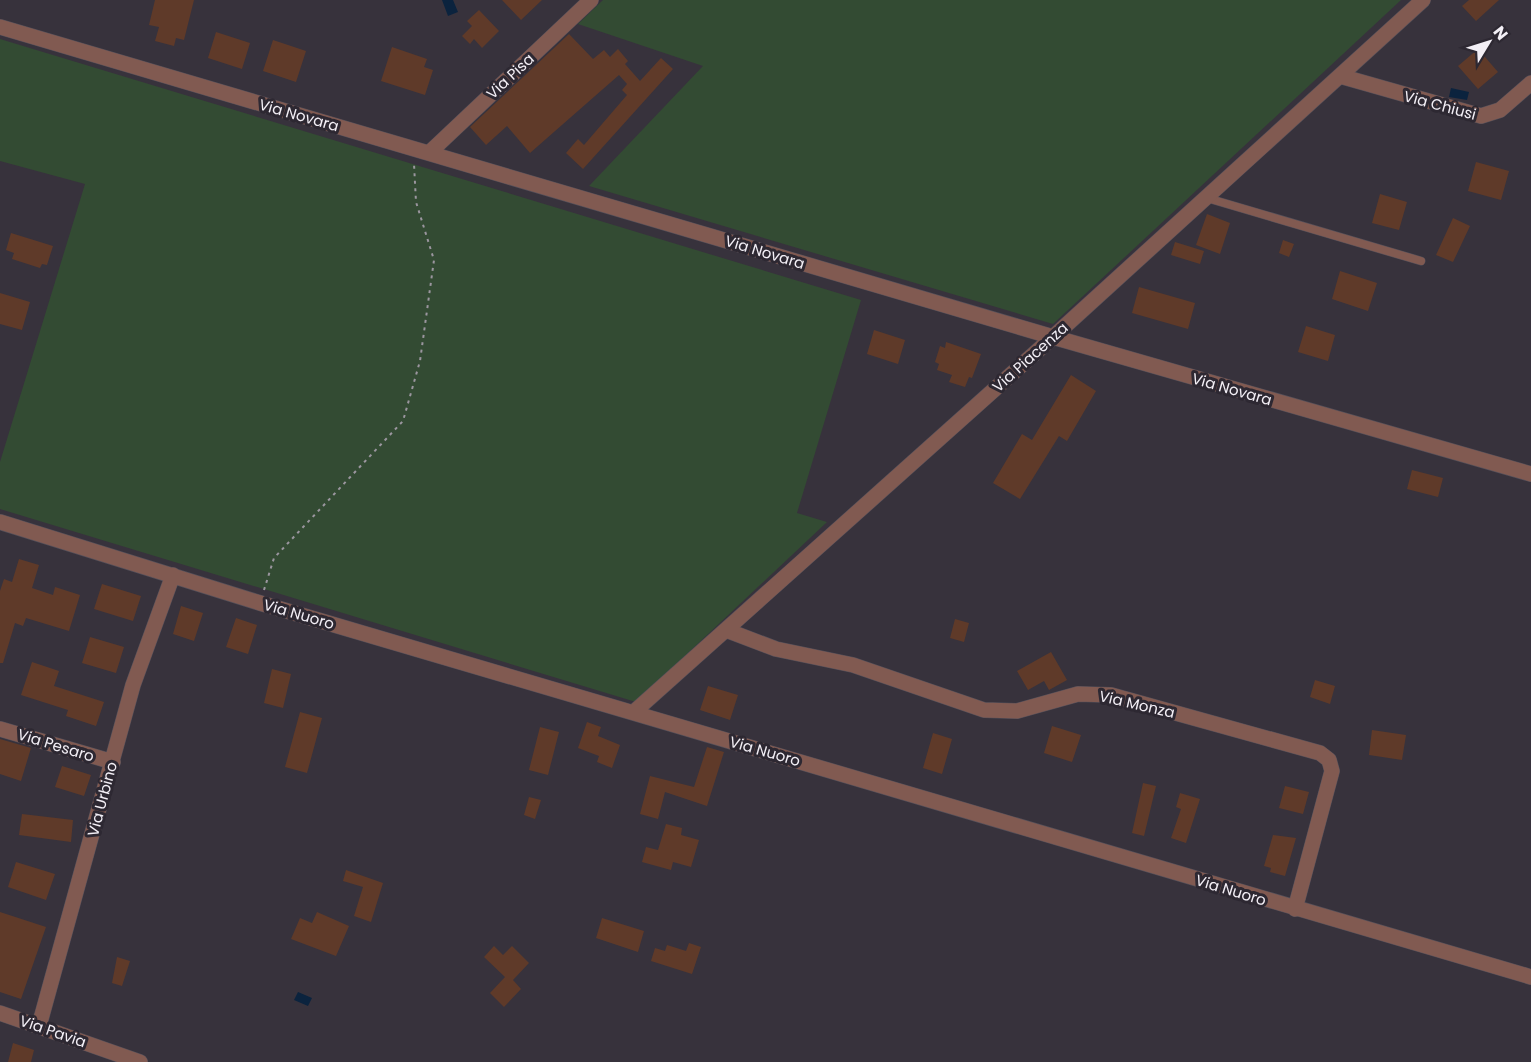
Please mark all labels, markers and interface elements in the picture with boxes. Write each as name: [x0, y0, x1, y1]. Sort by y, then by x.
north arrow: [1459, 12, 1519, 72]
text: N: [1488, 21, 1513, 45]
street label: Via Pisa: [482, 48, 538, 104]
street label: Via Chiusi: [1402, 85, 1478, 125]
street label: Via Novara: [256, 94, 342, 136]
street label: Via Novara: [723, 230, 807, 274]
street label: Via Piacenza: [988, 317, 1072, 397]
street label: Via Novara: [1189, 368, 1275, 410]
street label: Via Nuoro: [261, 594, 337, 634]
street label: Via Monza: [1097, 685, 1177, 723]
street label: Via Pesaro: [15, 723, 97, 767]
street label: Via Nuoro: [727, 731, 803, 771]
street label: Via Urbino: [82, 759, 122, 839]
street label: Via Nuoro: [1193, 869, 1269, 911]
street label: Via Pavia: [17, 1010, 89, 1052]

